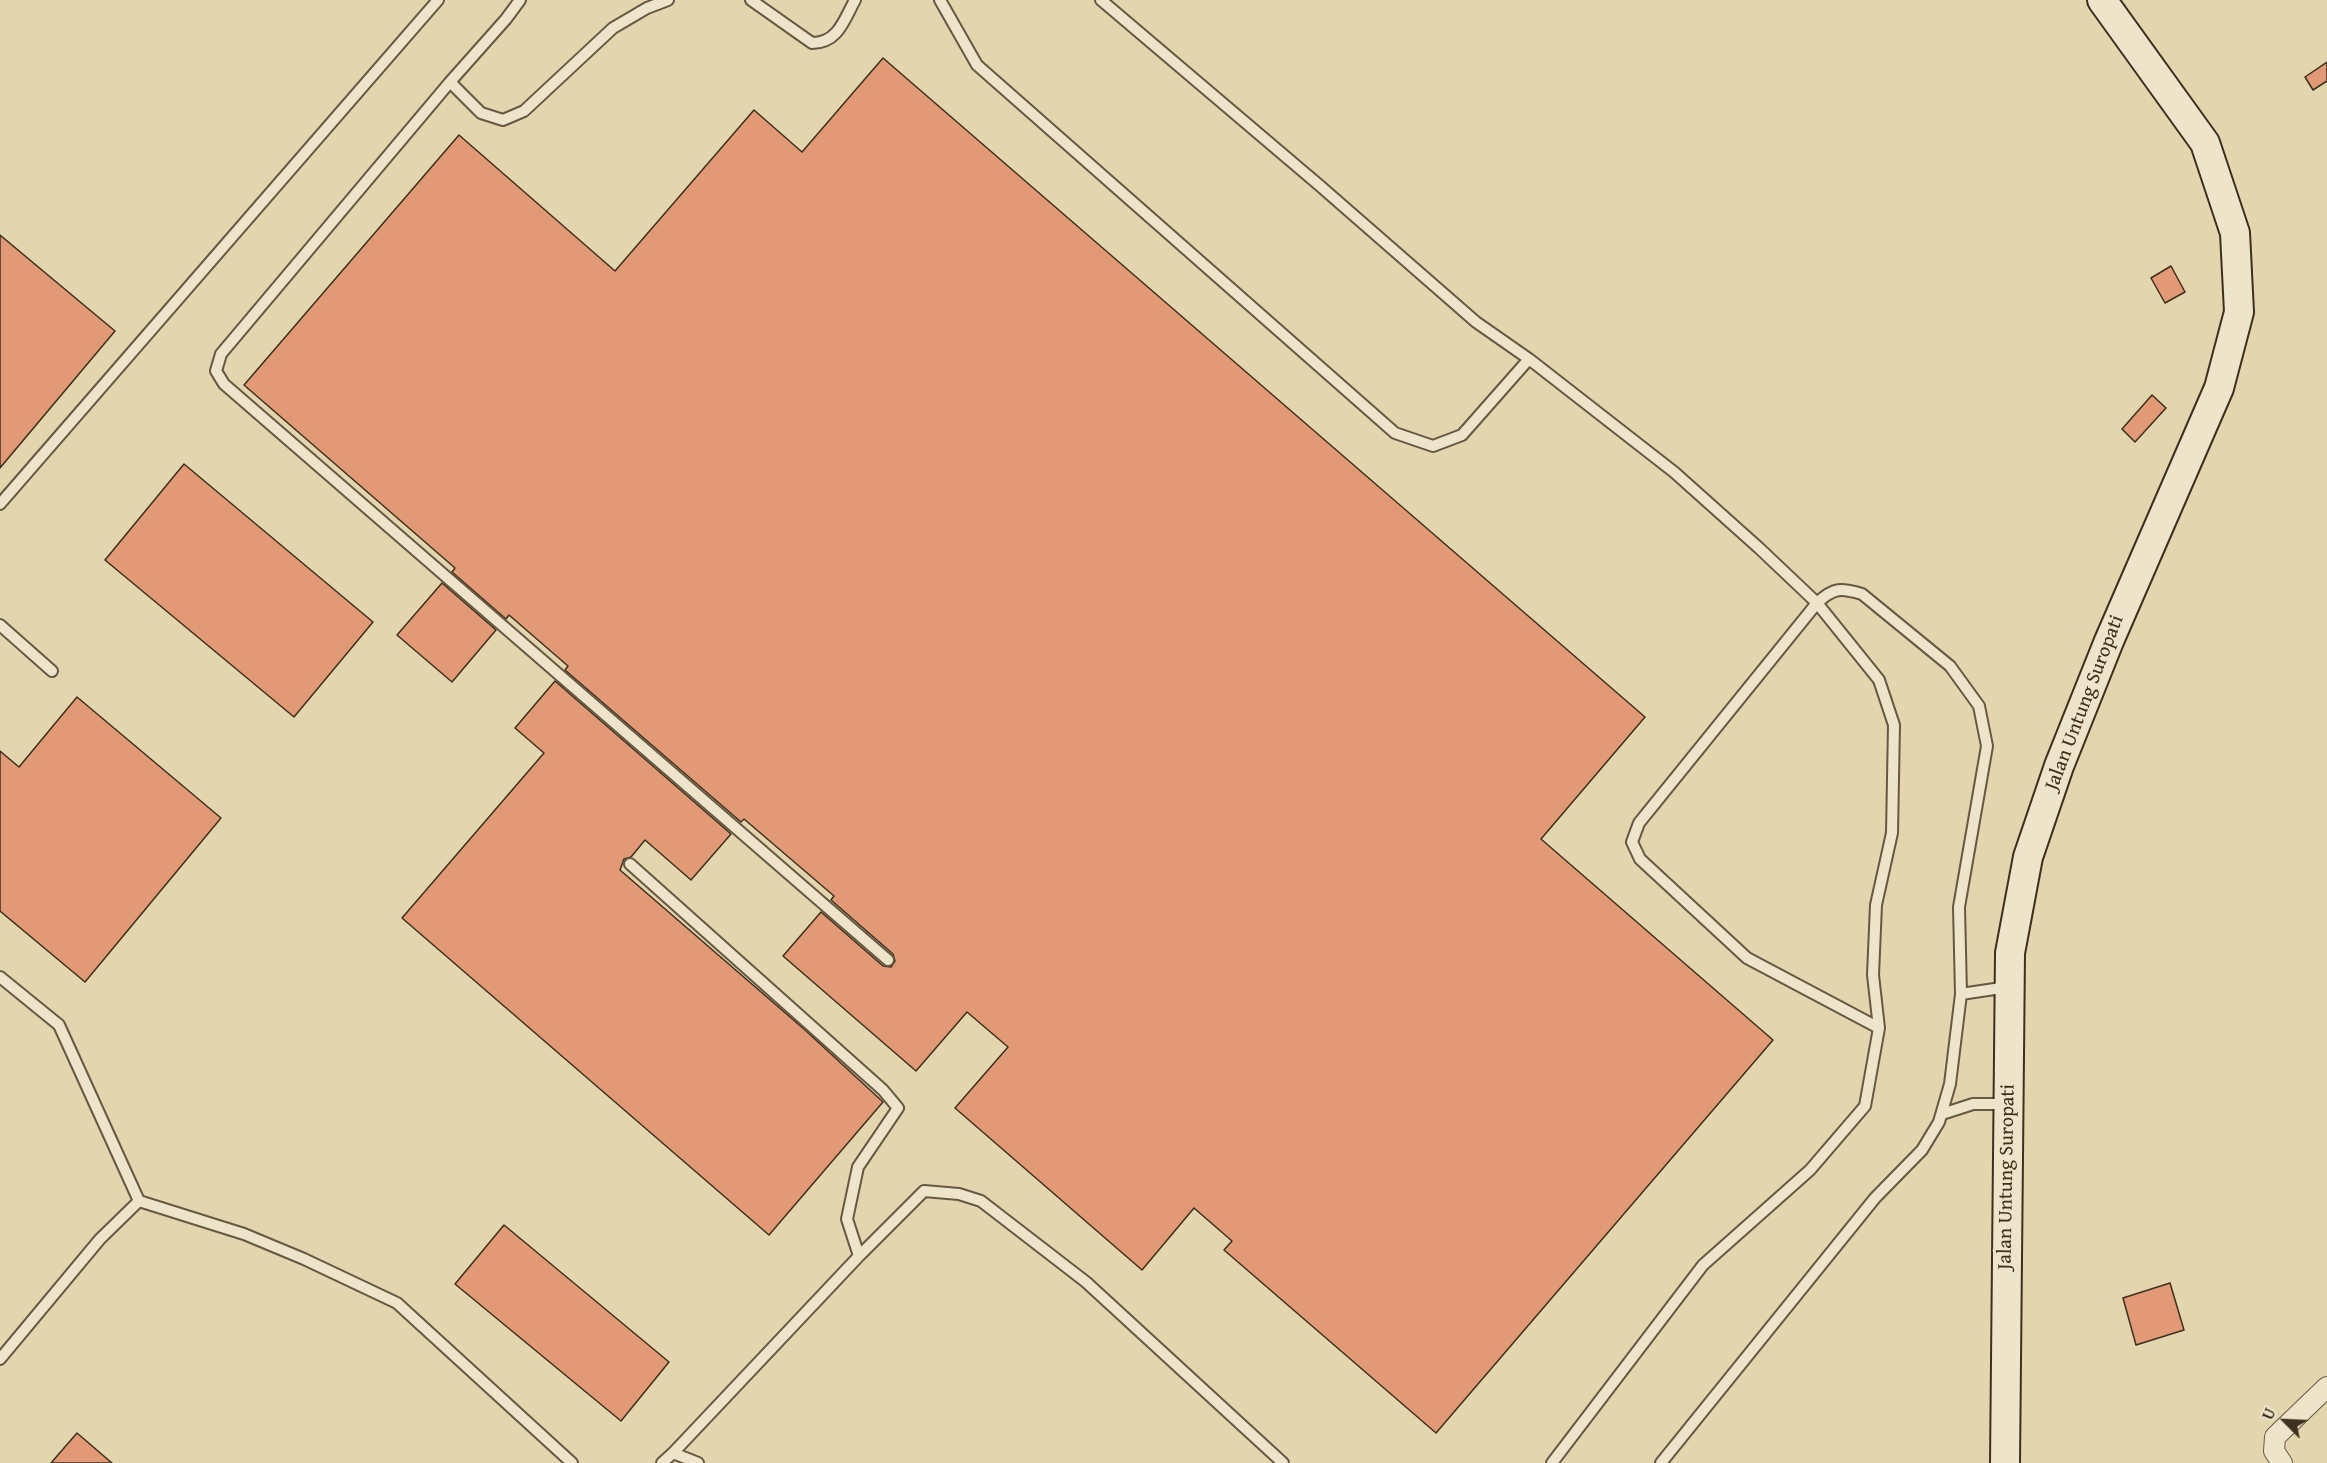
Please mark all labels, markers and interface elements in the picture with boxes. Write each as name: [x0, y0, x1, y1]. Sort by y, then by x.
street label: Jalan Untung Suropati: [2040, 612, 2130, 794]
street label: Jalan Untung Suropati: [1993, 1084, 2021, 1270]
north arrow: [2255, 1391, 2315, 1451]
text: U: [2255, 1404, 2282, 1423]

